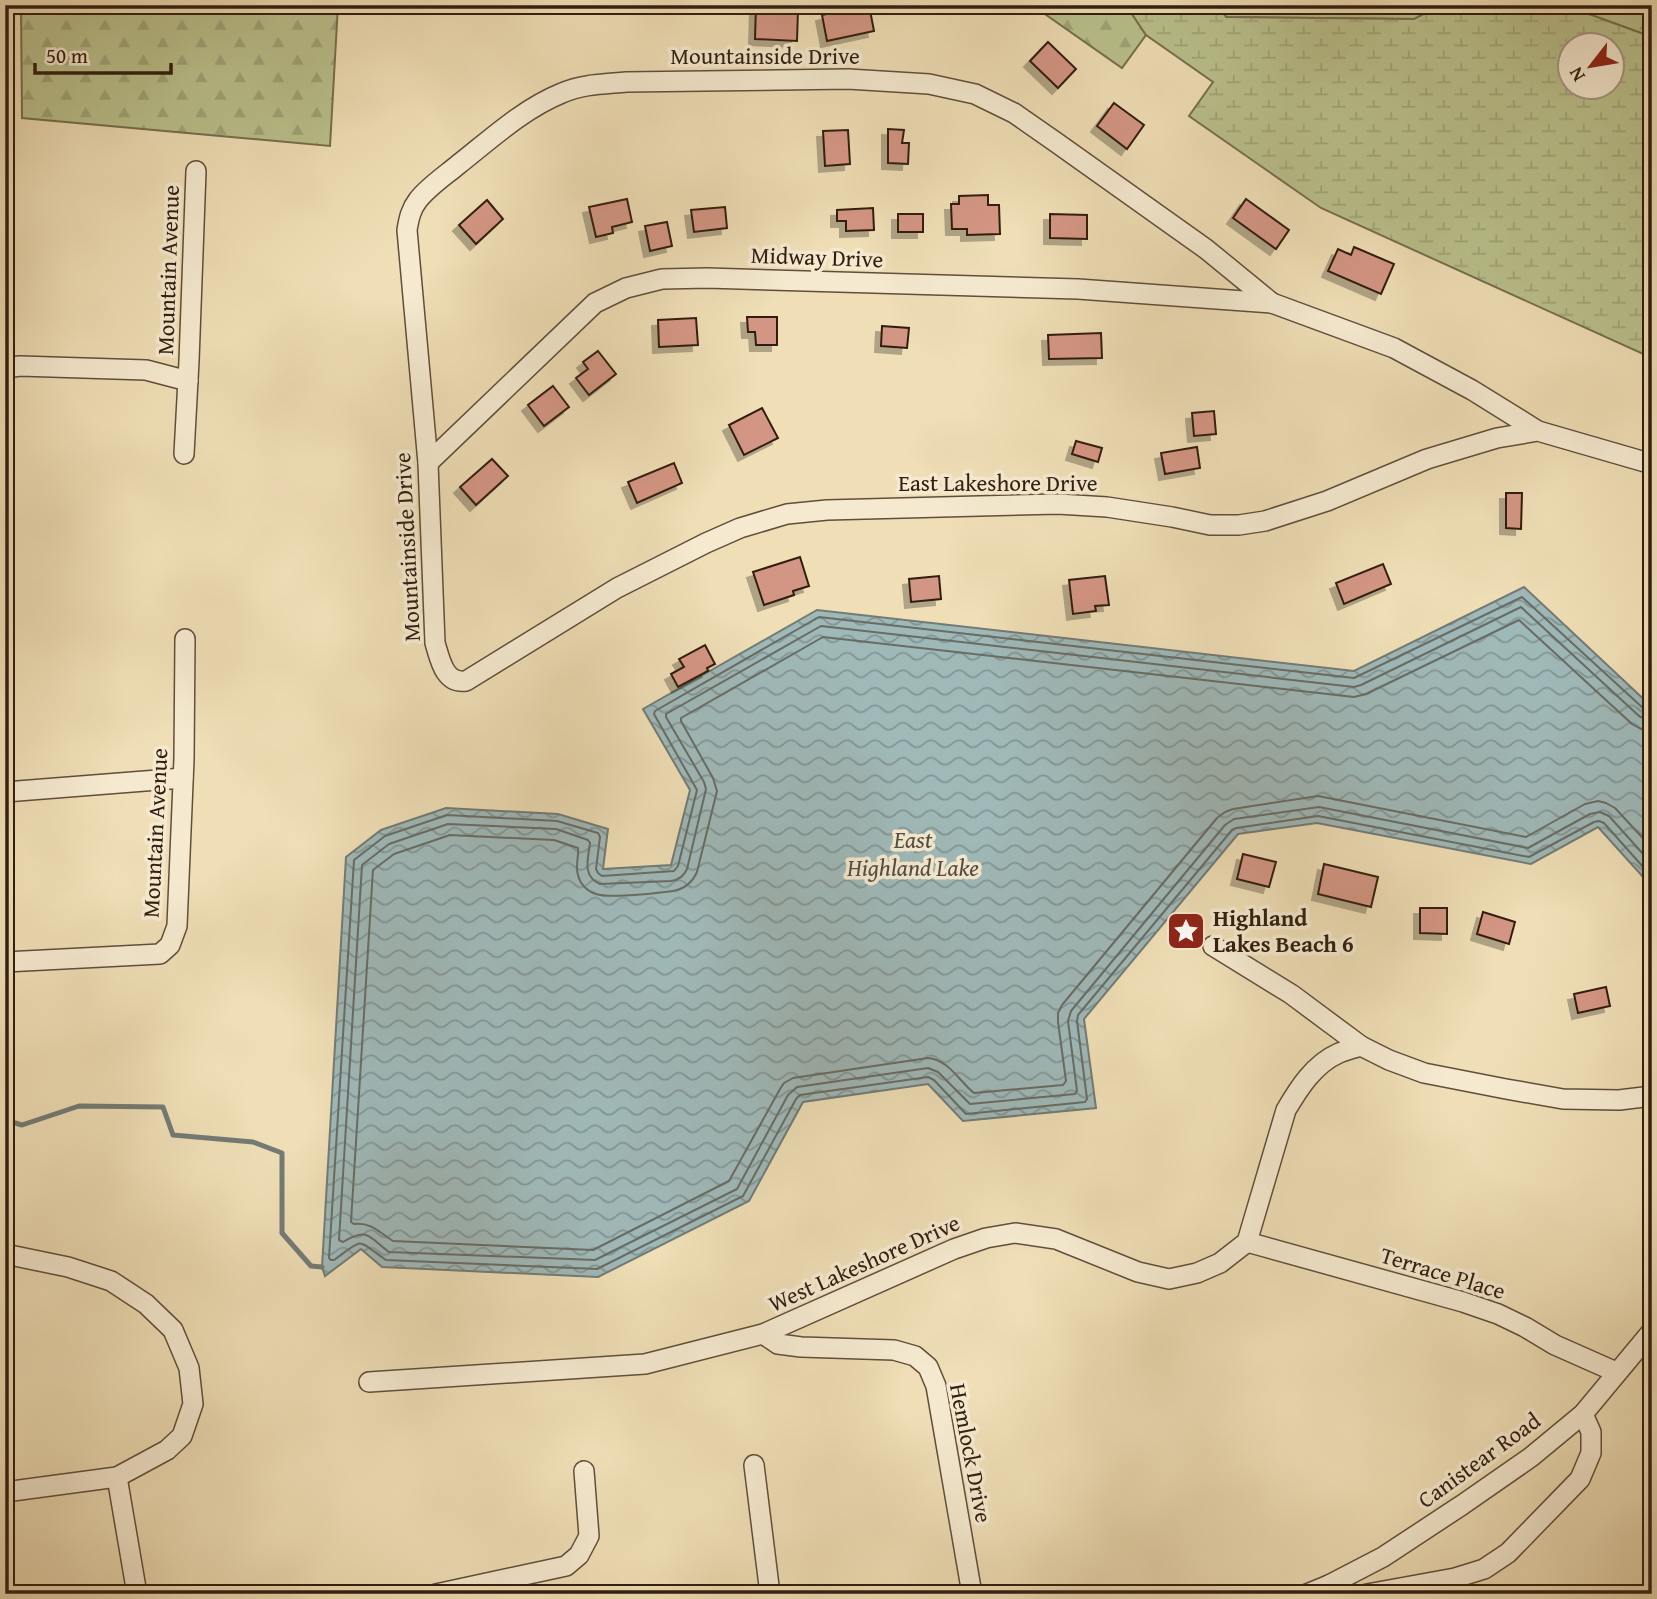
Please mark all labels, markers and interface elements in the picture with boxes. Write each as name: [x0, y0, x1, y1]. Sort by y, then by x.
scale bar: [35, 32, 172, 76]
north arrow: [1556, 32, 1626, 102]
street label: Mountainside Drive: [670, 39, 860, 72]
text: 50 m: [46, 40, 88, 71]
text: N: [1561, 62, 1592, 87]
street label: Mountain Avenue: [148, 184, 187, 356]
street label: Midway Drive: [750, 238, 884, 275]
street label: Mountainside Drive: [385, 451, 428, 643]
street label: East Lakeshore Drive: [898, 466, 1098, 499]
street label: Mountain Avenue: [134, 747, 175, 919]
water label: East Highland Lake: [846, 822, 979, 885]
place label: Highland Lakes Beach 6: [1213, 901, 1354, 960]
place icon: Highland Lakes Beach 6: [1165, 910, 1207, 952]
street label: West Lakeshore Drive: [763, 1206, 965, 1320]
street label: Terrace Place: [1377, 1238, 1510, 1307]
street label: Hemlock Drive: [942, 1380, 1001, 1525]
street label: Canistear Road: [1411, 1403, 1547, 1515]

